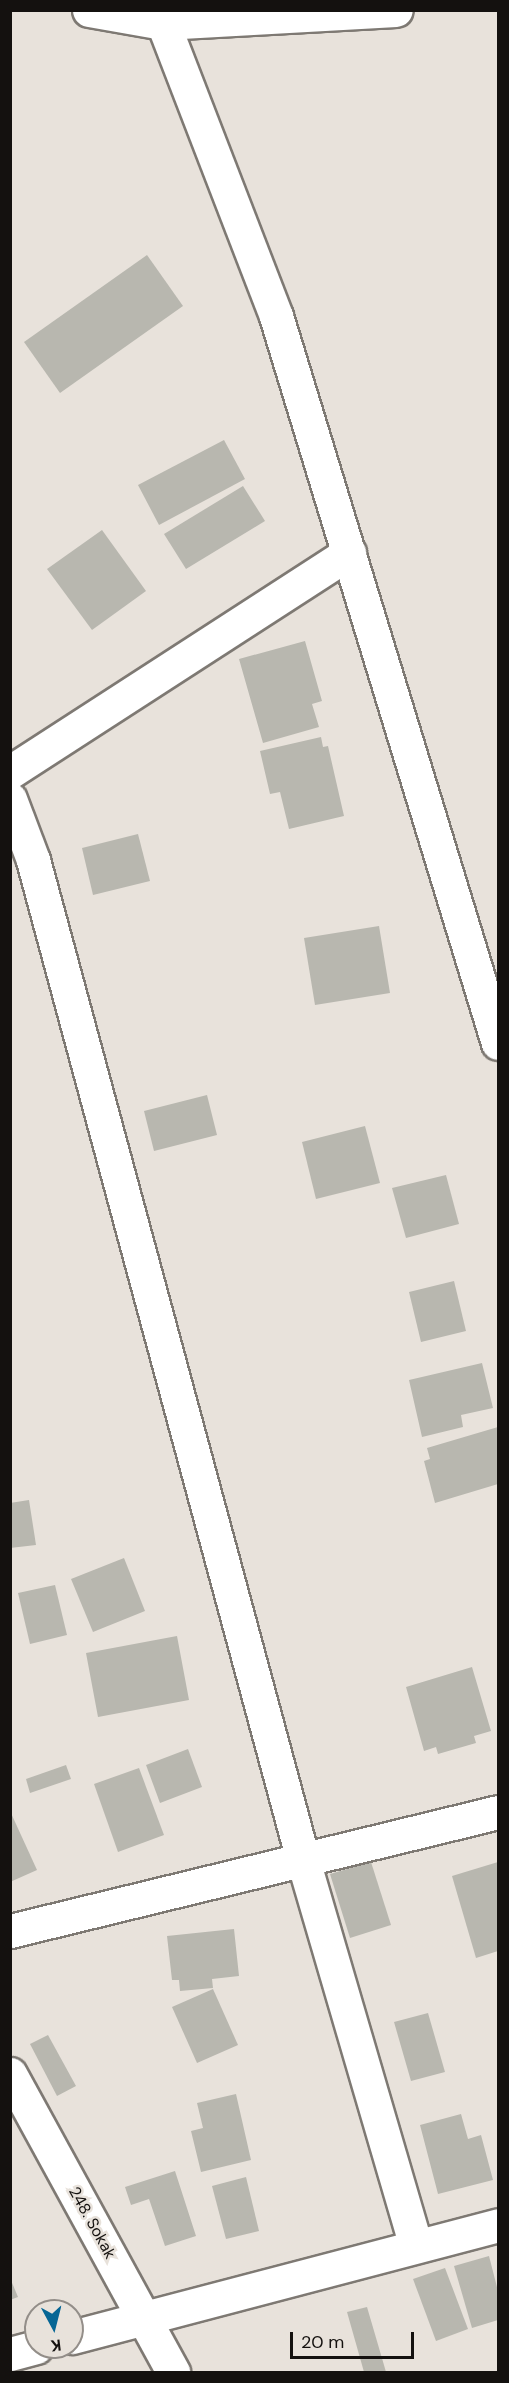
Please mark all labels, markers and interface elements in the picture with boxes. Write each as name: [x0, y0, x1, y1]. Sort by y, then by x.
street label: 248. Sokak: [64, 2184, 120, 2262]
north arrow: [24, 2299, 84, 2359]
scale bar: [293, 2320, 418, 2358]
text: 20 m: [301, 2330, 344, 2354]
text: K: [50, 2334, 62, 2356]

